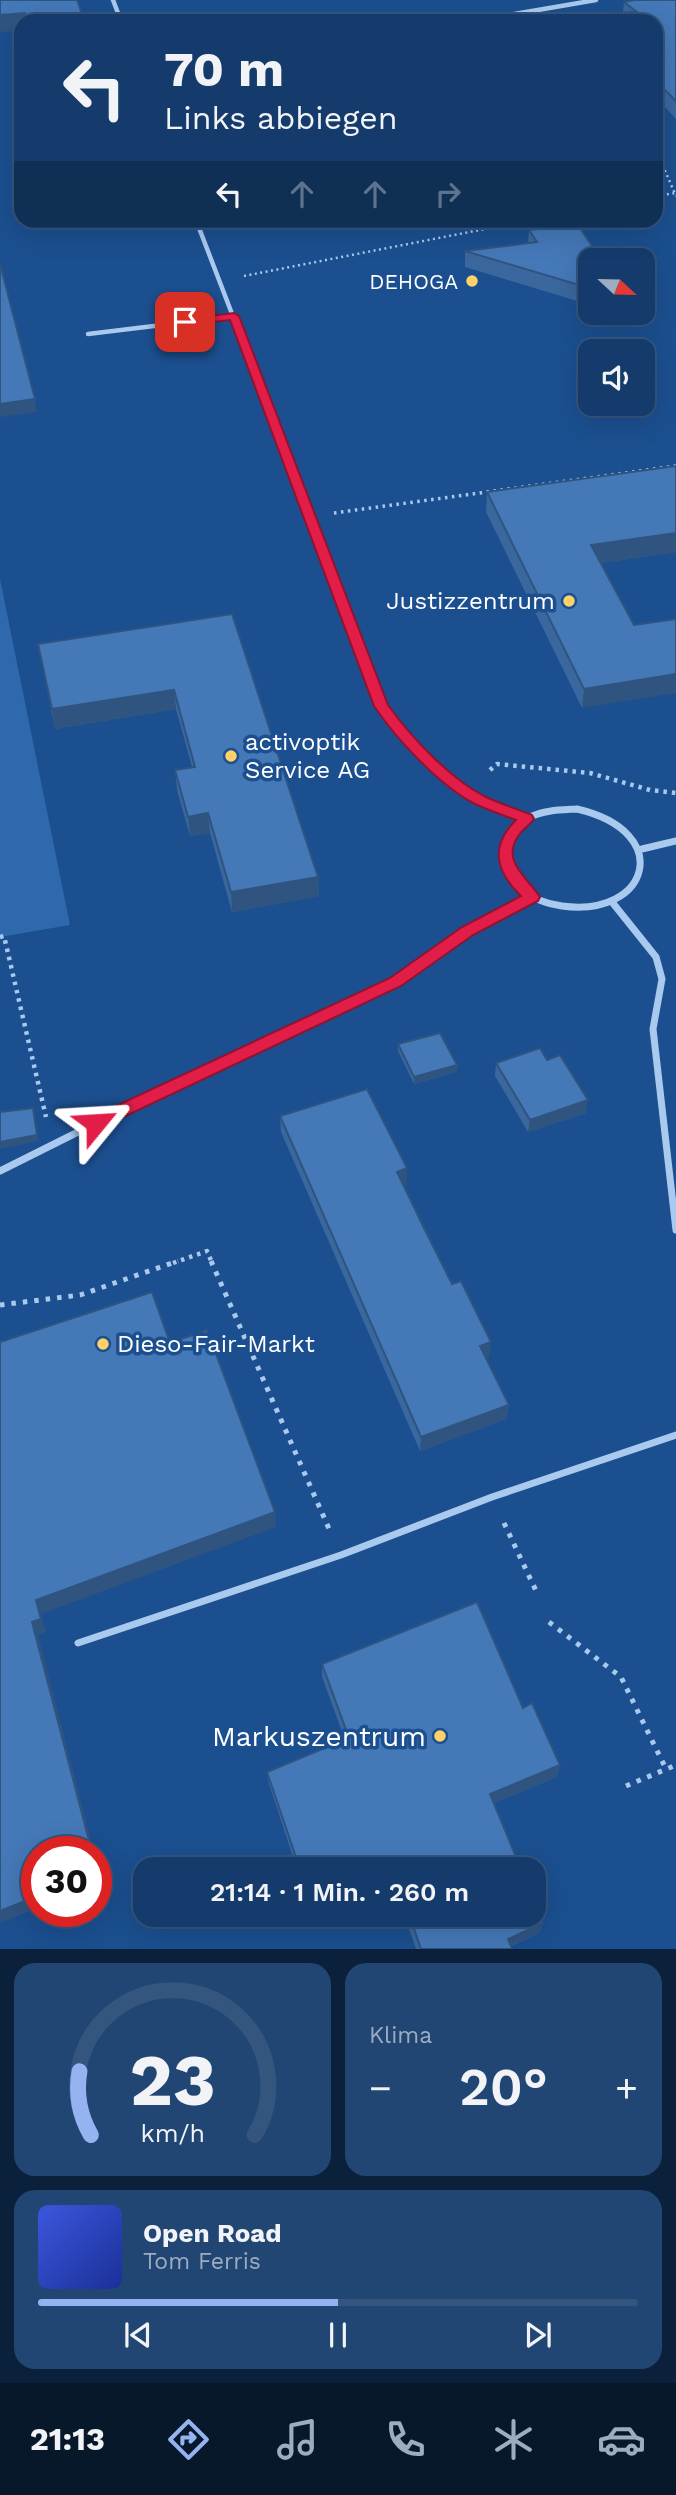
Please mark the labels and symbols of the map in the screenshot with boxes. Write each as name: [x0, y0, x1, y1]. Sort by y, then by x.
north arrow: [578, 248, 654, 326]
place label: DEHOGA: [369, 269, 458, 294]
marker: DEHOGA: [464, 273, 480, 289]
pin: [155, 292, 215, 352]
place label: Justizzentrum: [386, 587, 555, 615]
marker: Justizzentrum: [561, 593, 577, 609]
place label: activoptik Service AG: [245, 728, 370, 784]
marker: activoptik Service AG: [223, 748, 239, 764]
position arrow: [59, 1086, 133, 1160]
place label: Dieso-Fair-Markt: [117, 1330, 315, 1358]
marker: Dieso-Fair-Markt: [95, 1336, 111, 1352]
place label: Markuszentrum: [212, 1720, 426, 1753]
marker: Markuszentrum: [432, 1728, 448, 1744]
speed limit sign: 30: [21, 1836, 112, 1927]

